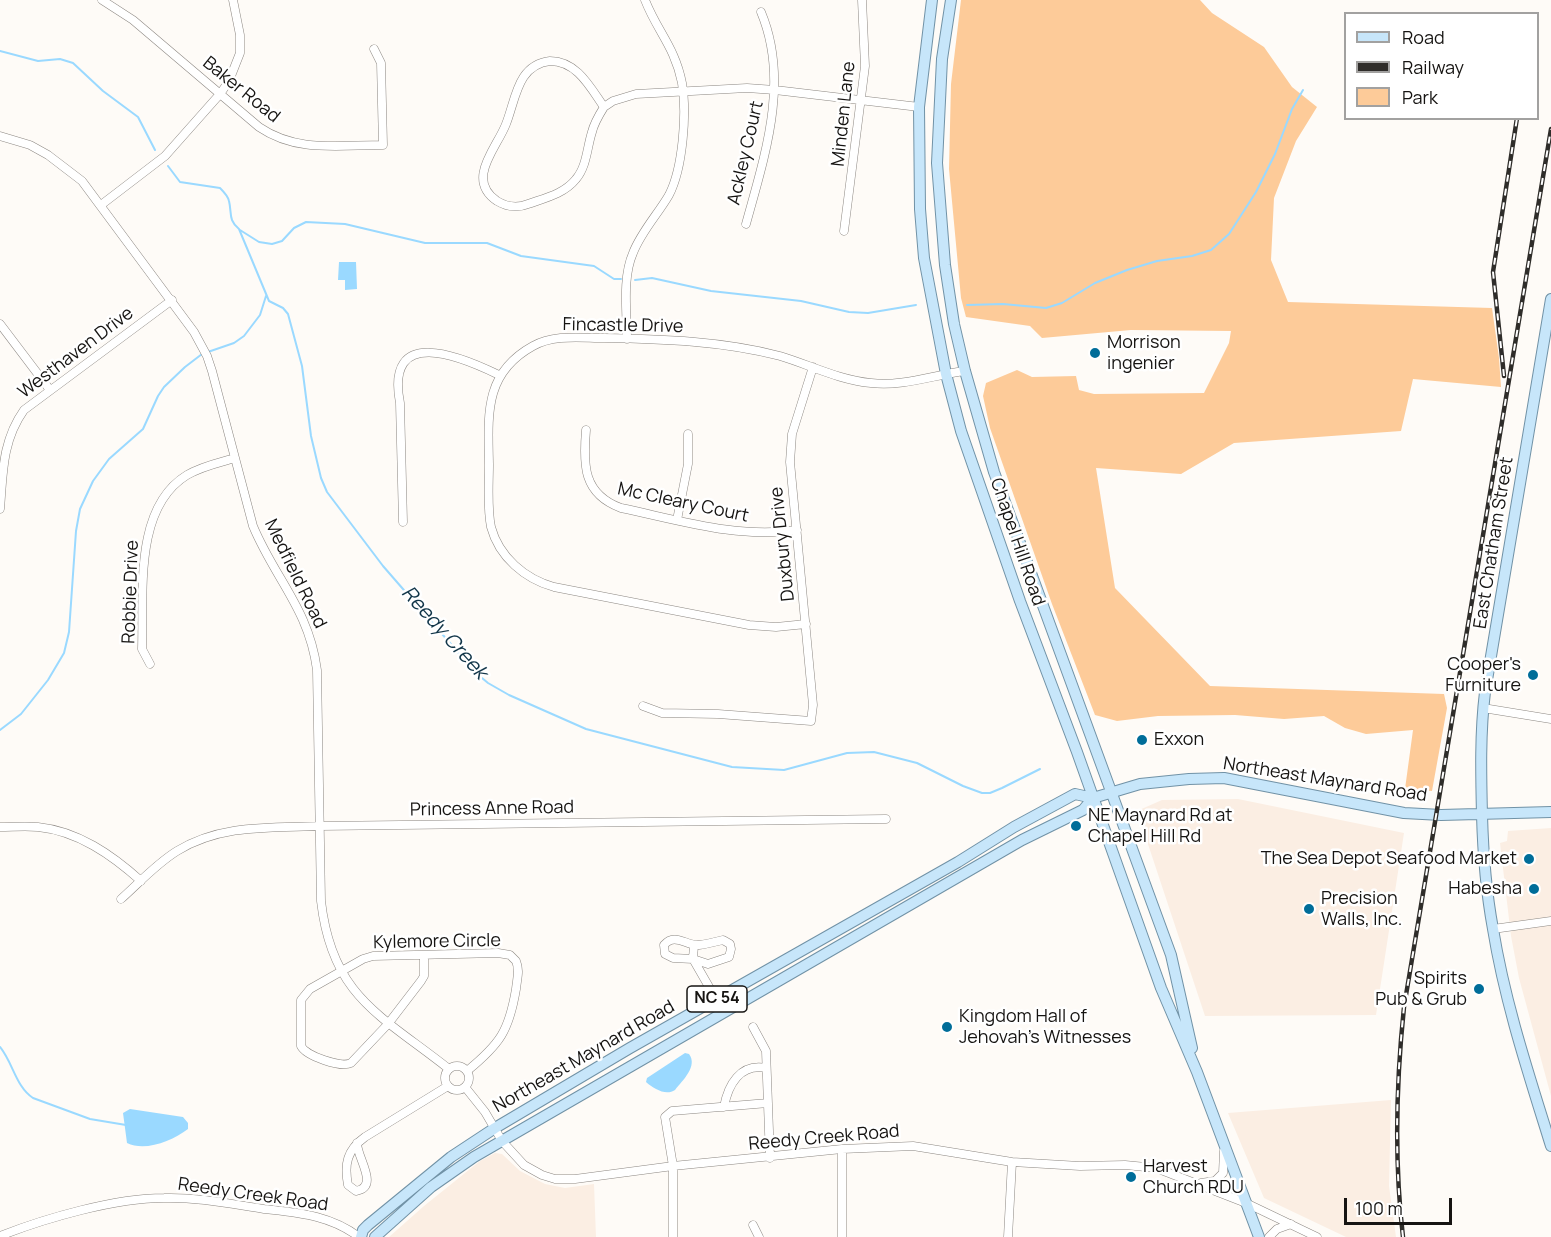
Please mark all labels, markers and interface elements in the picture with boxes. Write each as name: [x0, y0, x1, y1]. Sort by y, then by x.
legend: [1344, 12, 1539, 120]
text: Road: [1402, 25, 1445, 49]
street label: Baker Road: [198, 52, 284, 128]
text: Railway: [1402, 55, 1464, 79]
street label: Minden Lane: [828, 60, 860, 168]
text: Park: [1402, 85, 1438, 109]
street label: Ackley Court: [724, 99, 768, 207]
street label: Westhaven Drive: [14, 303, 138, 403]
street label: Fincastle Drive: [562, 314, 684, 338]
place label: Morrison ingenier: [1107, 332, 1181, 374]
marker: Morrison ingenier: [1088, 346, 1102, 360]
street label: East Chatham Street: [1470, 456, 1518, 630]
street label: Chapel Hill Road: [985, 475, 1049, 609]
street label: Mc Cleary Court: [615, 479, 751, 527]
street label: Duxbury Drive: [766, 486, 800, 602]
street label: Medfield Road: [259, 516, 331, 632]
street label: Robbie Drive: [118, 540, 144, 644]
water label: Reedy Creek: [396, 581, 492, 685]
place label: Cooper's Furniture: [1445, 654, 1521, 696]
marker: Cooper's Furniture: [1526, 668, 1540, 682]
place label: Exxon: [1154, 729, 1204, 751]
marker: Exxon: [1135, 733, 1149, 747]
street label: Northeast Maynard Road: [1222, 753, 1428, 807]
street label: Princess Anne Road: [410, 797, 574, 821]
place label: NE Maynard Rd at Chapel Hill Rd: [1088, 805, 1232, 848]
marker: NE Maynard Rd at Chapel Hill Rd: [1069, 819, 1083, 833]
place label: The Sea Depot Seafood Market: [1261, 848, 1517, 870]
marker: The Sea Depot Seafood Market: [1522, 852, 1536, 866]
place label: Habesha: [1448, 878, 1522, 900]
marker: Habesha: [1527, 882, 1541, 896]
place label: Precision Walls, Inc.: [1321, 888, 1402, 930]
marker: Precision Walls, Inc.: [1302, 902, 1316, 916]
street label: Kylemore Circle: [373, 930, 501, 954]
place label: Spirits Pub & Grub: [1375, 968, 1467, 1010]
marker: Spirits Pub & Grub: [1472, 982, 1486, 996]
road number: NC 54: [687, 986, 747, 1012]
street label: Northeast Maynard Road: [489, 996, 679, 1118]
place label: Kingdom Hall of Jehovah’s Witnesses: [959, 1006, 1131, 1048]
marker: Kingdom Hall of Jehovah’s Witnesses: [940, 1020, 954, 1034]
street label: Reedy Creek Road: [748, 1121, 900, 1155]
place label: Harvest Church RDU: [1143, 1156, 1244, 1198]
marker: Harvest Church RDU: [1124, 1170, 1138, 1184]
street label: Reedy Creek Road: [176, 1174, 330, 1216]
scale bar: [1347, 1186, 1455, 1224]
text: 100 m: [1355, 1196, 1403, 1220]

